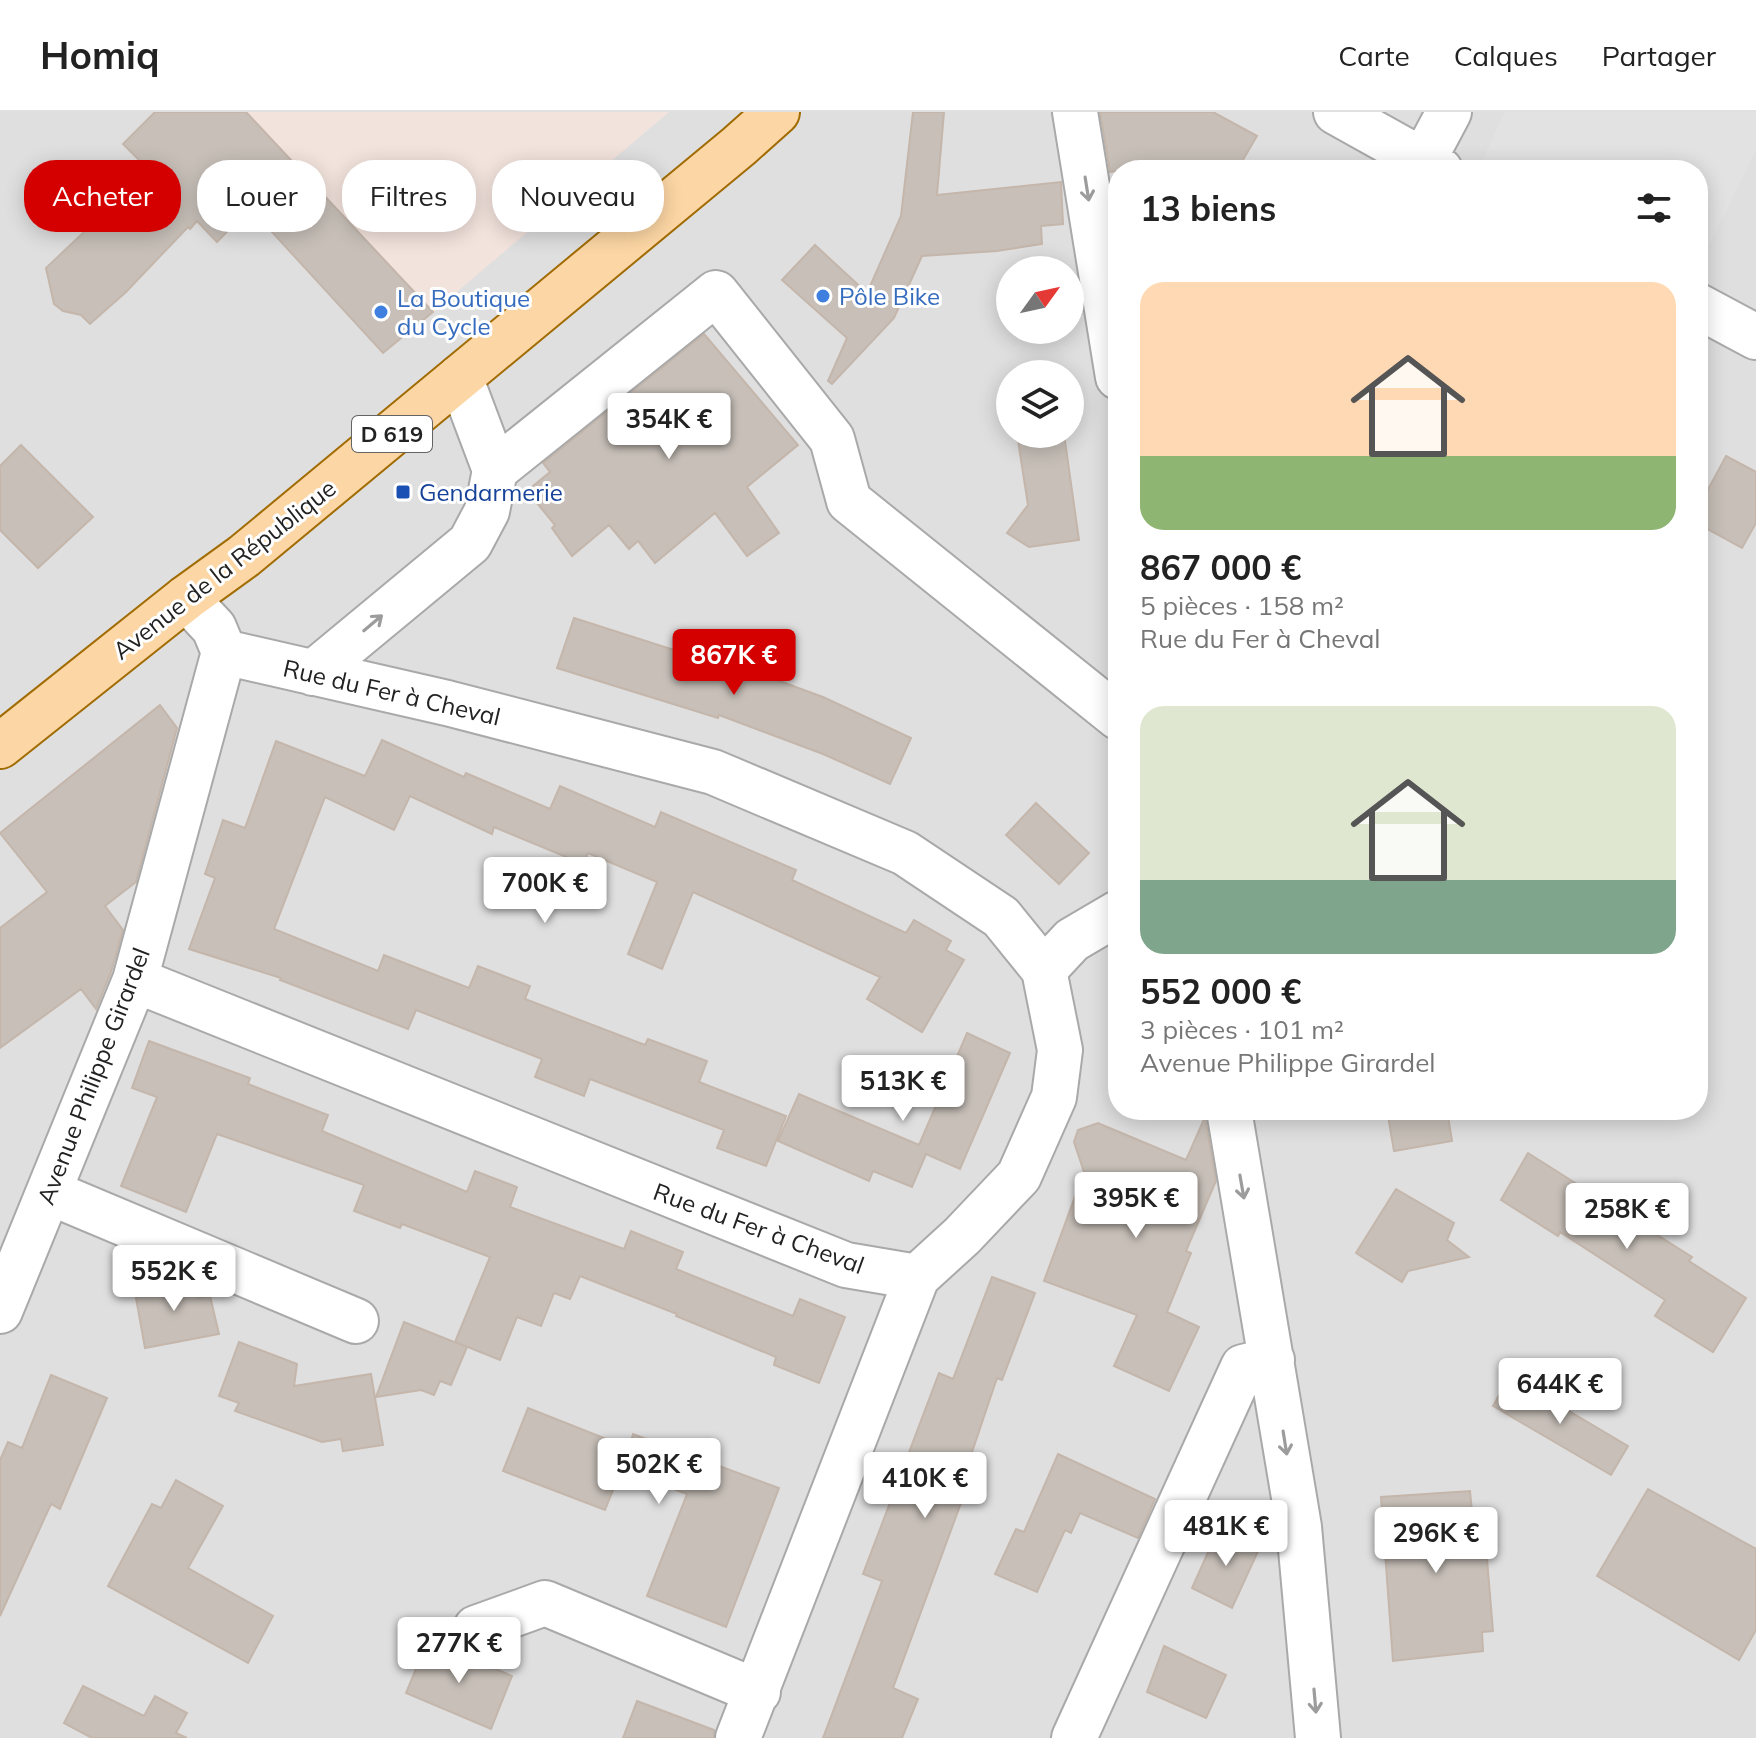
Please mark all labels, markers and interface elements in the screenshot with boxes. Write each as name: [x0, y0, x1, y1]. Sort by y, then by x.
text: Homiq: [40, 31, 160, 79]
text: Carte: [1338, 38, 1410, 73]
text: Calques: [1454, 38, 1558, 73]
text: Partager: [1602, 38, 1716, 73]
chip: Acheter: [24, 160, 181, 232]
chip: Louer: [197, 160, 326, 232]
chip: Filtres: [342, 160, 476, 232]
chip: Nouveau: [492, 160, 664, 232]
one-way arrow: [1080, 176, 1095, 201]
icon: filters: [1632, 186, 1676, 230]
text: 13 biens: [1140, 187, 1276, 230]
north arrow: [996, 256, 1084, 344]
map controls: [996, 256, 1084, 448]
place label: Pôle Bike: [839, 281, 940, 311]
place label: La Boutique du Cycle: [397, 283, 530, 341]
marker: Pôle Bike: [814, 287, 832, 305]
marker: La Boutique du Cycle: [372, 303, 390, 321]
icon: home: [1336, 334, 1480, 478]
button: layers: [996, 360, 1084, 448]
pin: 354K €: [604, 393, 734, 461]
text: 354K €: [626, 402, 712, 435]
road number: D 619: [352, 416, 432, 452]
street label: Avenue de la République: [107, 473, 341, 665]
place label: Gendarmerie: [419, 477, 563, 507]
marker: Gendarmerie: [394, 483, 412, 501]
text: 867 000 €: [1140, 546, 1301, 589]
text: 5 pièces · 158 m²: [1140, 589, 1344, 622]
one-way arrow: [363, 614, 383, 632]
text: Rue du Fer à Cheval: [1140, 622, 1381, 655]
pin: 867K €: [669, 629, 799, 697]
text: 867K €: [691, 638, 777, 671]
street label: Rue du Fer à Cheval: [280, 652, 504, 732]
icon: home: [1336, 758, 1480, 902]
pin: 700K €: [480, 857, 610, 925]
text: 700K €: [502, 866, 588, 899]
street label: Avenue Philippe Girardel: [30, 943, 156, 1209]
text: 552 000 €: [1140, 970, 1301, 1013]
text: 3 pièces · 101 m²: [1140, 1013, 1344, 1046]
text: Avenue Philippe Girardel: [1140, 1046, 1436, 1079]
pin: 513K €: [838, 1055, 968, 1123]
text: 513K €: [860, 1064, 946, 1097]
pin: 395K €: [1071, 1172, 1201, 1240]
one-way arrow: [1236, 1174, 1251, 1199]
street label: Rue du Fer à Cheval: [650, 1176, 868, 1280]
text: 395K €: [1093, 1181, 1179, 1214]
pin: 258K €: [1562, 1183, 1692, 1251]
text: 258K €: [1584, 1192, 1670, 1225]
pin: 552K €: [109, 1245, 239, 1313]
text: 552K €: [131, 1254, 217, 1287]
pin: 644K €: [1495, 1358, 1625, 1426]
text: 644K €: [1517, 1367, 1603, 1400]
one-way arrow: [1279, 1430, 1294, 1455]
pin: 502K €: [594, 1438, 724, 1506]
text: 502K €: [616, 1447, 702, 1480]
pin: 410K €: [860, 1452, 990, 1520]
text: 410K €: [882, 1461, 968, 1494]
pin: 481K €: [1161, 1500, 1291, 1568]
pin: 296K €: [1371, 1507, 1501, 1575]
text: 481K €: [1183, 1509, 1269, 1542]
text: 296K €: [1393, 1516, 1479, 1549]
pin: 277K €: [394, 1617, 524, 1685]
text: 277K €: [416, 1626, 502, 1659]
one-way arrow: [1308, 1688, 1323, 1714]

